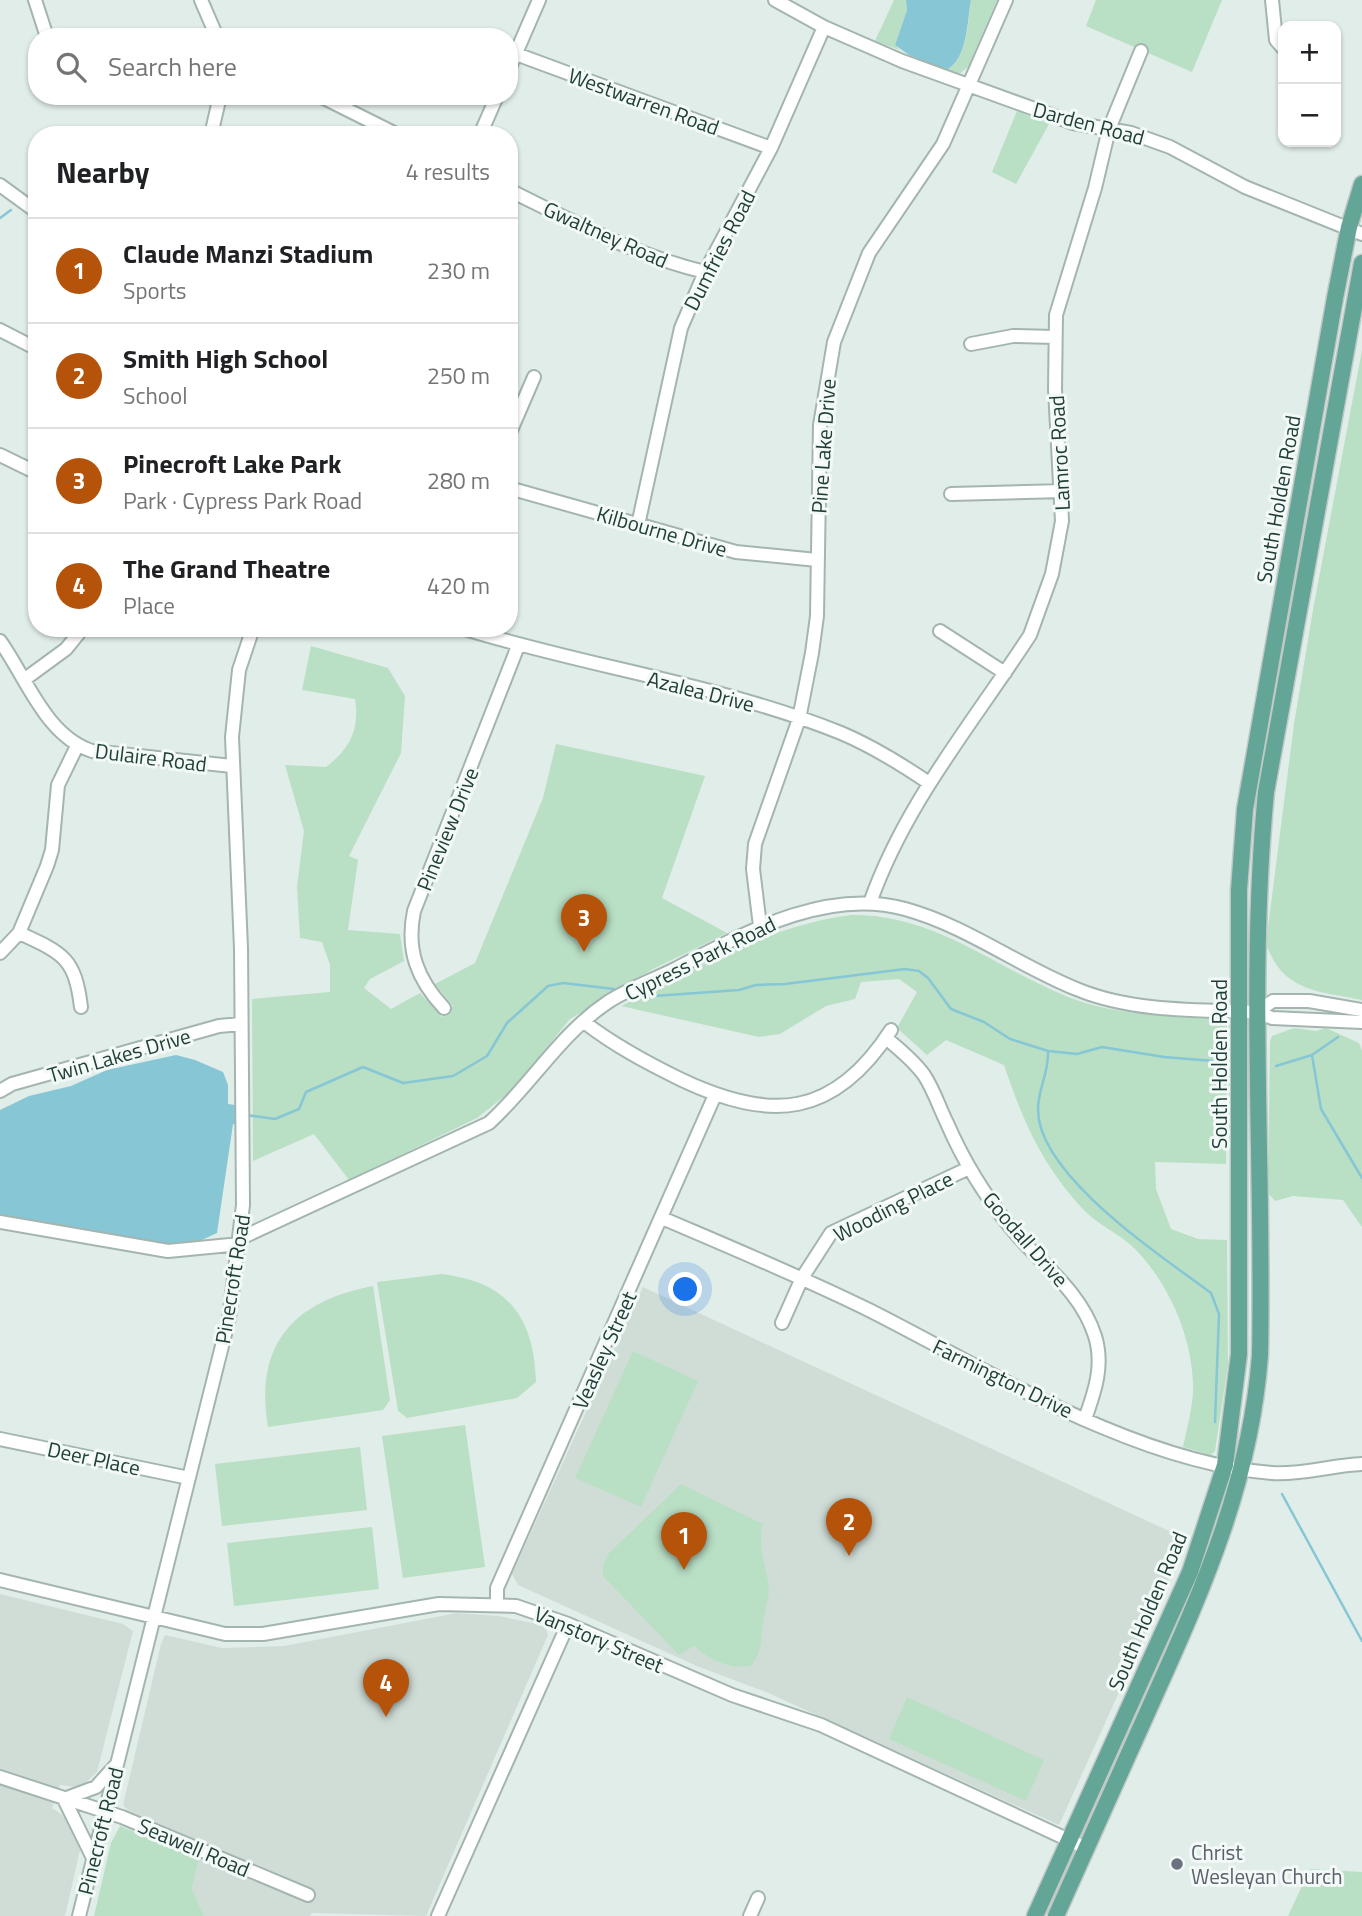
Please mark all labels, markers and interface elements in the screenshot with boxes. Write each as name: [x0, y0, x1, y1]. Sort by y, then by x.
map controls: [1278, 21, 1341, 147]
button: +: [1278, 21, 1341, 84]
search box: [28, 28, 518, 105]
text: Search here: [108, 47, 237, 86]
icon: search: [52, 48, 90, 86]
street label: Westwarren Road: [564, 59, 724, 143]
button: −: [1278, 84, 1341, 147]
street label: Darden Road: [1030, 93, 1148, 153]
text: Nearby: [56, 149, 149, 195]
text: 4 results: [406, 154, 490, 189]
street label: Dumfries Road: [675, 184, 763, 316]
street label: Gwaltney Road: [539, 192, 673, 276]
text: Claude Manzi Stadium: [123, 234, 373, 273]
text: 1: [73, 253, 85, 288]
text: 230 m: [427, 253, 490, 288]
text: Sports: [123, 273, 186, 308]
text: Smith High School: [123, 339, 328, 378]
text: 2: [73, 358, 85, 393]
text: 250 m: [427, 358, 490, 393]
text: School: [123, 378, 187, 413]
street label: Pine Lake Drive: [802, 378, 844, 514]
street label: Lamroc Road: [1040, 394, 1078, 512]
street label: South Holden Road: [1247, 413, 1309, 585]
text: Pinecroft Lake Park: [123, 444, 341, 483]
text: 3: [73, 463, 85, 498]
text: 280 m: [427, 463, 490, 498]
text: Park · Cypress Park Road: [123, 483, 362, 518]
street label: Kilbourne Drive: [593, 497, 731, 565]
text: The Grand Theatre: [123, 549, 330, 588]
text: 4: [73, 568, 85, 603]
text: 420 m: [427, 568, 490, 603]
text: Place: [123, 588, 175, 623]
street label: Azalea Drive: [644, 662, 758, 720]
street label: Dulaire Road: [93, 734, 209, 780]
street label: Pineview Drive: [408, 763, 486, 895]
pin: 3: [561, 894, 607, 952]
street label: Cypress Park Road: [619, 908, 781, 1008]
street label: South Holden Road: [1203, 979, 1235, 1149]
street label: Twin Lakes Drive: [44, 1019, 194, 1091]
street label: Wooding Place: [828, 1162, 958, 1250]
street label: Goodall Drive: [976, 1184, 1076, 1294]
street label: Pinecroft Road: [206, 1212, 258, 1346]
your location: [668, 1272, 702, 1306]
street label: Veasley Street: [564, 1285, 645, 1414]
street label: Farmington Drive: [927, 1330, 1079, 1426]
street label: Deer Place: [45, 1433, 143, 1483]
pin: 2: [826, 1498, 872, 1556]
pin: 1: [661, 1512, 707, 1570]
street label: South Holden Road: [1099, 1527, 1195, 1695]
street label: Vanstory Street: [529, 1597, 669, 1681]
pin: 4: [363, 1659, 409, 1717]
street label: Pinecroft Road: [69, 1764, 131, 1898]
street label: Seawell Road: [133, 1809, 255, 1885]
place label: Christ Wesleyan Church: [1191, 1836, 1343, 1892]
marker: Christ Wesleyan Church: [1169, 1856, 1185, 1872]

